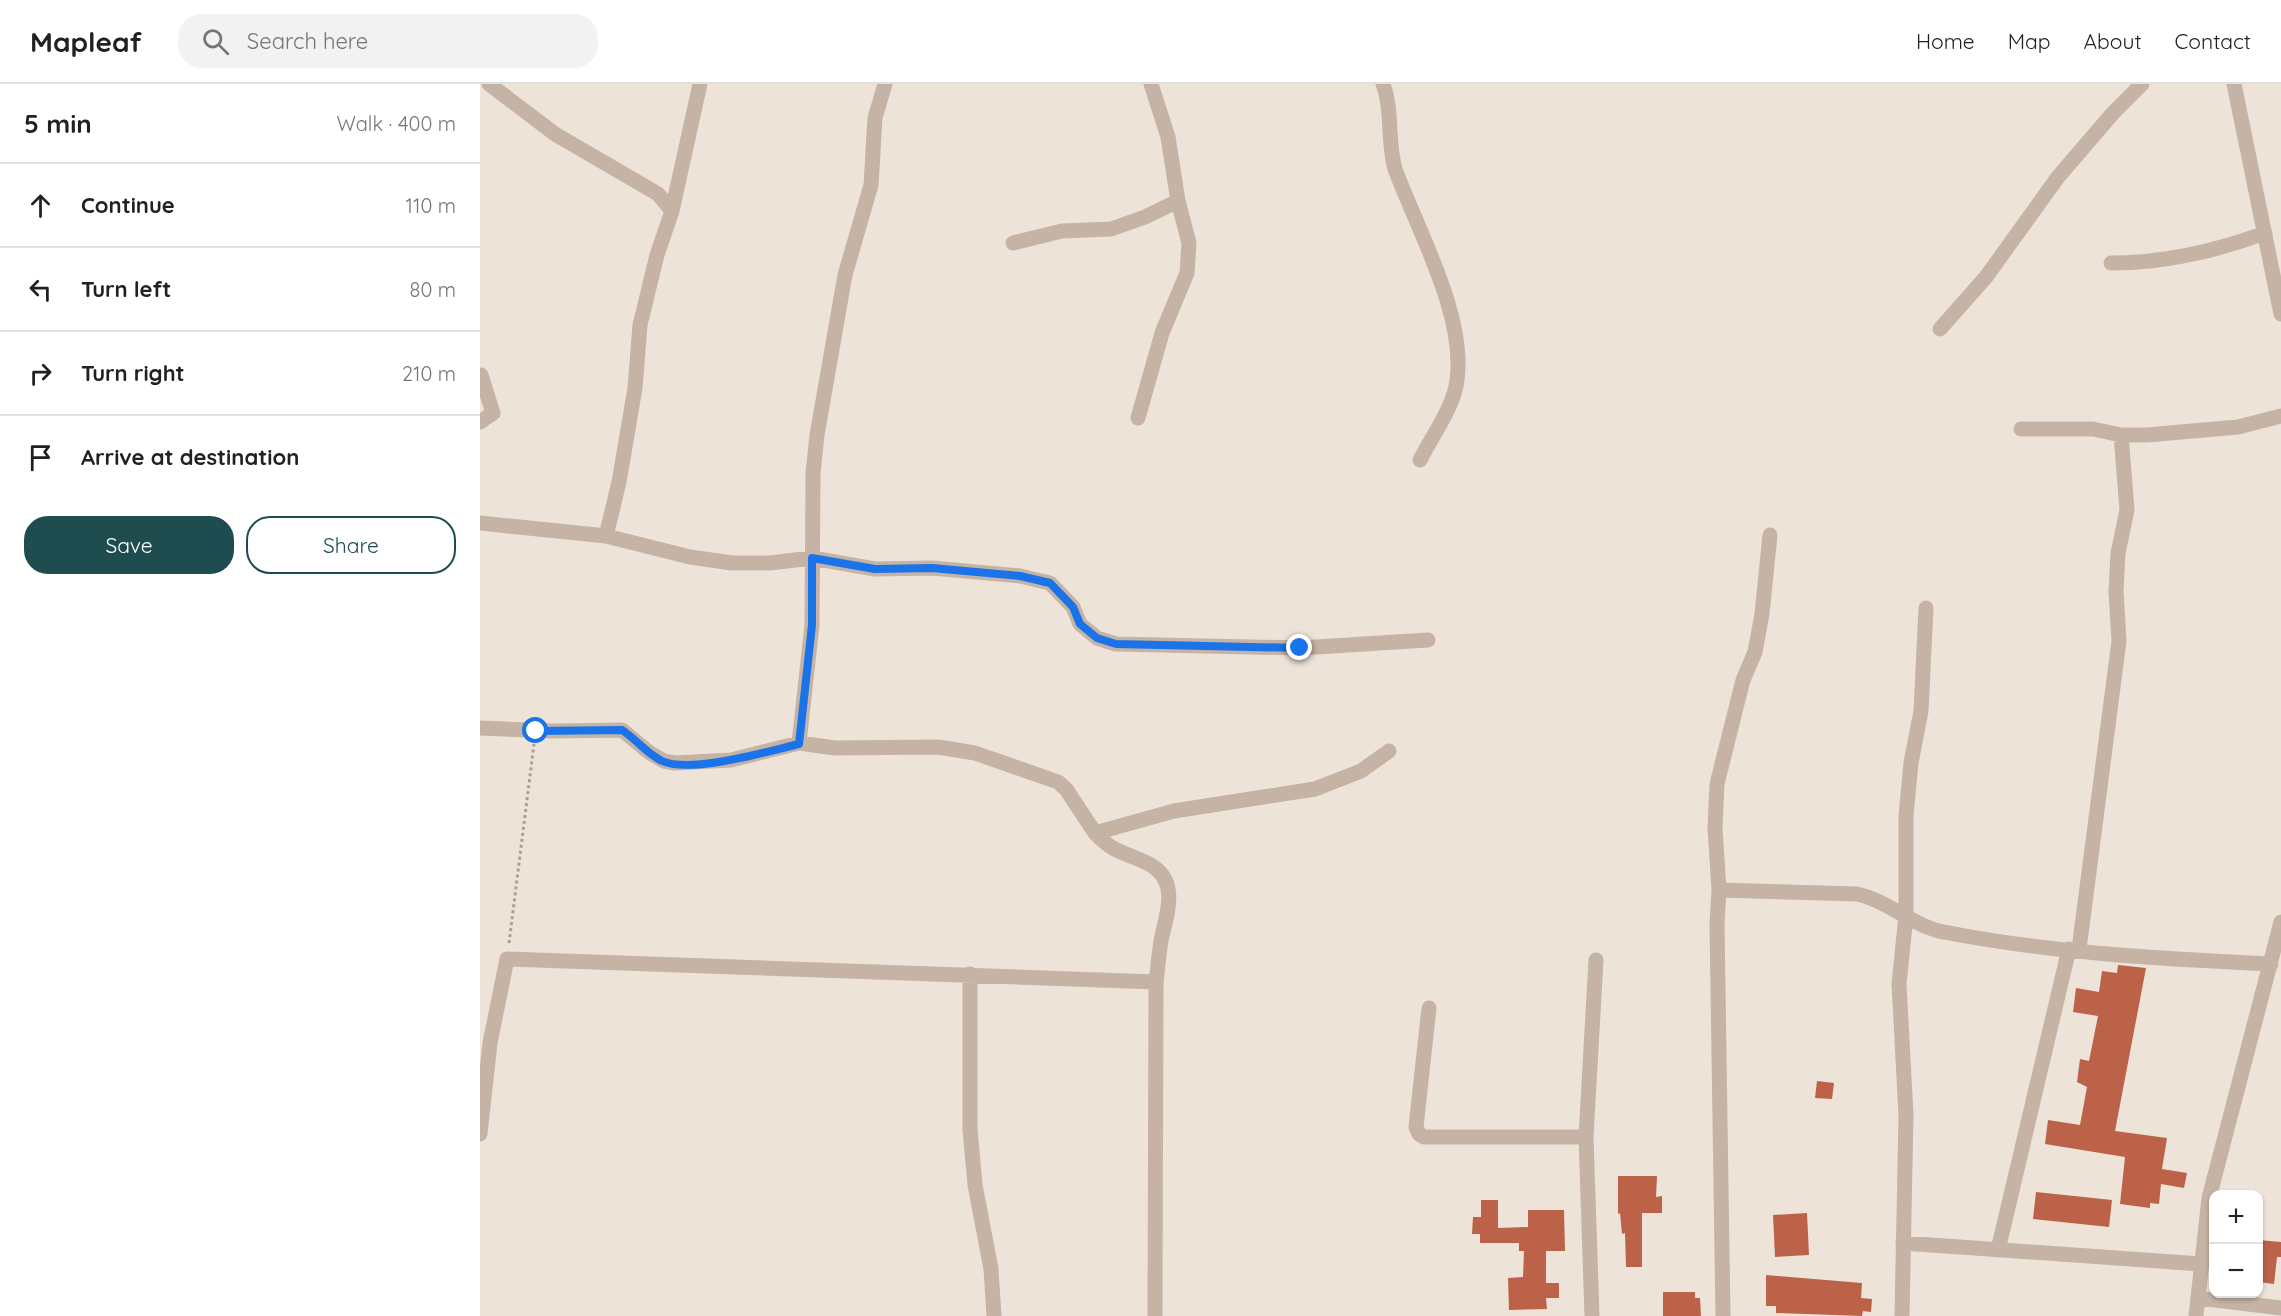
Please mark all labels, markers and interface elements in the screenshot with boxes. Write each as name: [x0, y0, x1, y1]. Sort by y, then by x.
search box: [178, 14, 598, 68]
text: Mapleaf: [30, 24, 142, 59]
icon: search: [199, 25, 232, 58]
text: Search here: [247, 27, 368, 55]
text: Home: [1916, 28, 1975, 54]
text: Map: [2008, 28, 2051, 54]
text: About: [2084, 28, 2142, 54]
text: Contact: [2175, 28, 2251, 54]
text: 5 min: [24, 107, 92, 140]
text: Walk · 400 m: [337, 111, 456, 136]
icon: ahead: [24, 189, 57, 222]
text: Continue: [81, 191, 175, 219]
text: 110 m: [406, 193, 456, 218]
icon: left: [24, 273, 57, 306]
text: Turn left: [81, 275, 171, 303]
text: 80 m: [410, 277, 456, 302]
icon: right: [24, 357, 57, 390]
text: Turn right: [81, 359, 185, 387]
text: 210 m: [402, 361, 456, 386]
icon: arrive: [24, 441, 57, 474]
text: Arrive at destination: [81, 443, 299, 471]
button: Save: [24, 516, 234, 574]
button: Share: [246, 516, 456, 574]
route end: [1286, 634, 1312, 660]
route start: [522, 717, 548, 743]
map controls: [2209, 1190, 2263, 1298]
button: +: [2209, 1190, 2263, 1244]
button: −: [2209, 1244, 2263, 1298]

